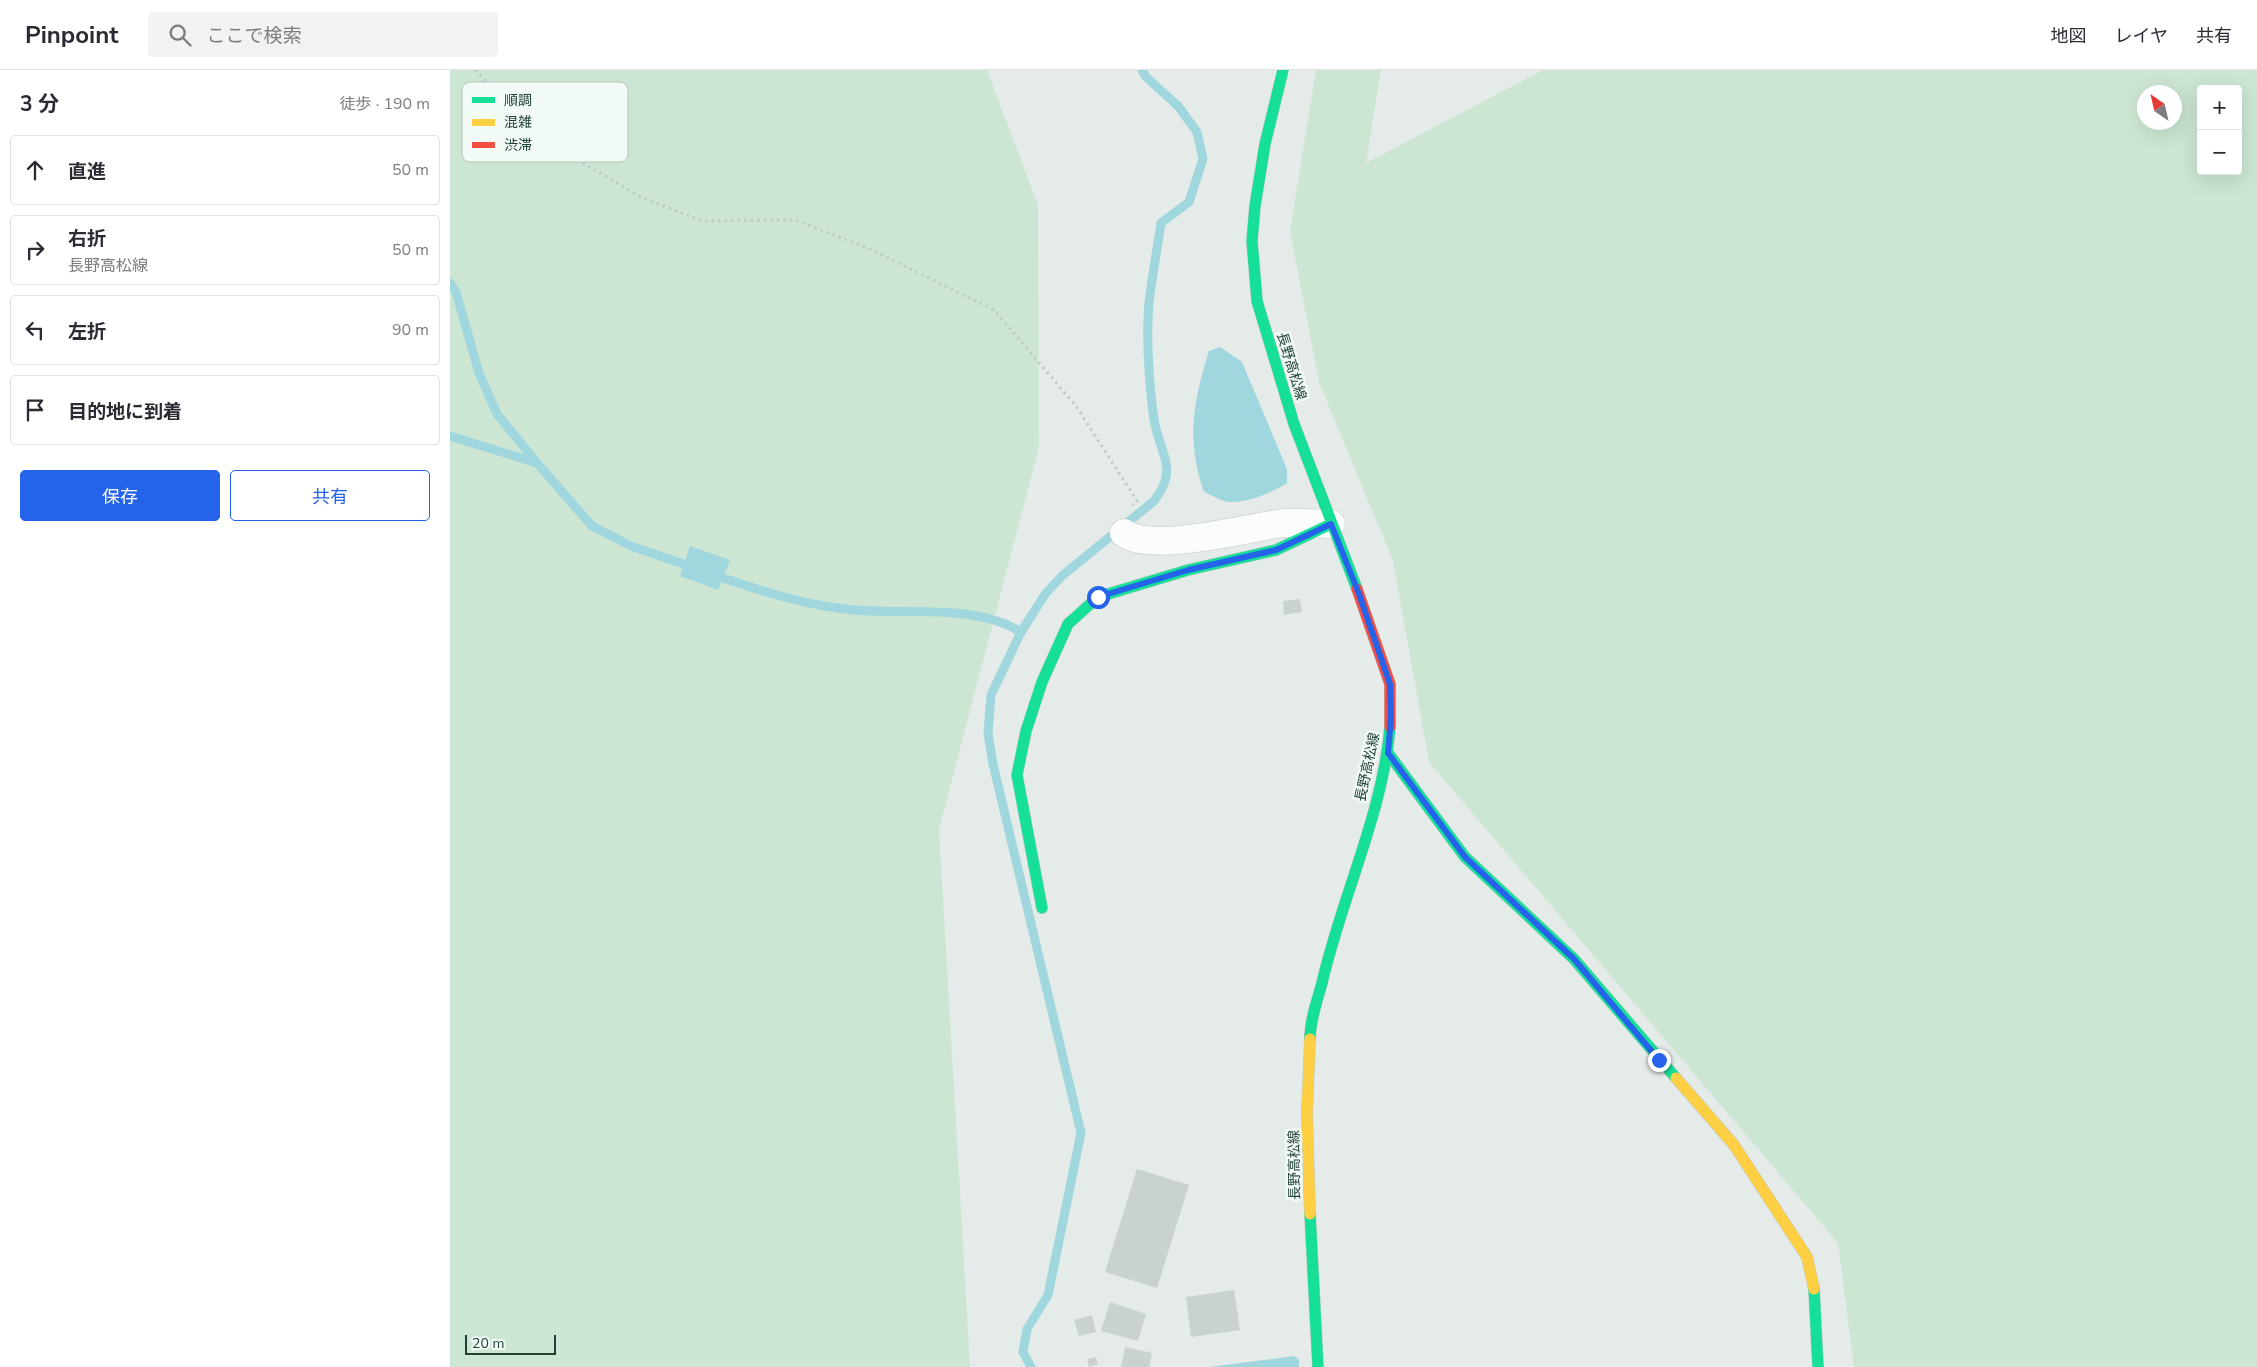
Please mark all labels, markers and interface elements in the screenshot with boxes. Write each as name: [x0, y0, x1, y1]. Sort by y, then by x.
search box: [148, 12, 498, 57]
text: Pinpoint: [25, 19, 118, 51]
icon: search: [166, 21, 194, 49]
text: ここで検索: [206, 23, 301, 49]
text: 地図: [2051, 24, 2087, 48]
text: レイヤ: [2115, 24, 2168, 48]
text: 共有: [2196, 24, 2232, 48]
legend: [462, 82, 628, 162]
north arrow: [2137, 85, 2182, 130]
map controls: [2197, 85, 2242, 175]
button: +: [2197, 85, 2242, 130]
text: 3 分: [20, 90, 59, 118]
text: 順調: [504, 91, 532, 110]
text: 徒歩 · 190 m: [340, 93, 430, 115]
text: 混雑: [504, 113, 532, 132]
button: −: [2197, 130, 2242, 175]
text: 渋滞: [504, 136, 532, 155]
icon: ahead: [21, 156, 49, 184]
text: 直進: [68, 159, 106, 185]
text: 50 m: [392, 159, 429, 181]
text: 右折: [68, 226, 106, 252]
icon: right: [21, 236, 49, 264]
text: 50 m: [392, 239, 429, 261]
text: 長野高松線: [68, 255, 148, 277]
icon: left: [21, 316, 49, 344]
text: 左折: [68, 319, 106, 345]
text: 90 m: [392, 319, 429, 341]
street label: 長野高松線: [1272, 330, 1311, 402]
icon: arrive: [21, 396, 49, 424]
text: 目的地に到着: [68, 399, 182, 425]
button: 保存: [20, 470, 220, 521]
button: 共有: [230, 470, 430, 521]
route start: [1087, 586, 1110, 609]
street label: 長野高松線: [1351, 731, 1384, 803]
route end: [1648, 1049, 1671, 1072]
street label: 長野高松線: [1284, 1130, 1305, 1200]
scale bar: [465, 1332, 556, 1355]
text: 20 m: [472, 1334, 504, 1353]

